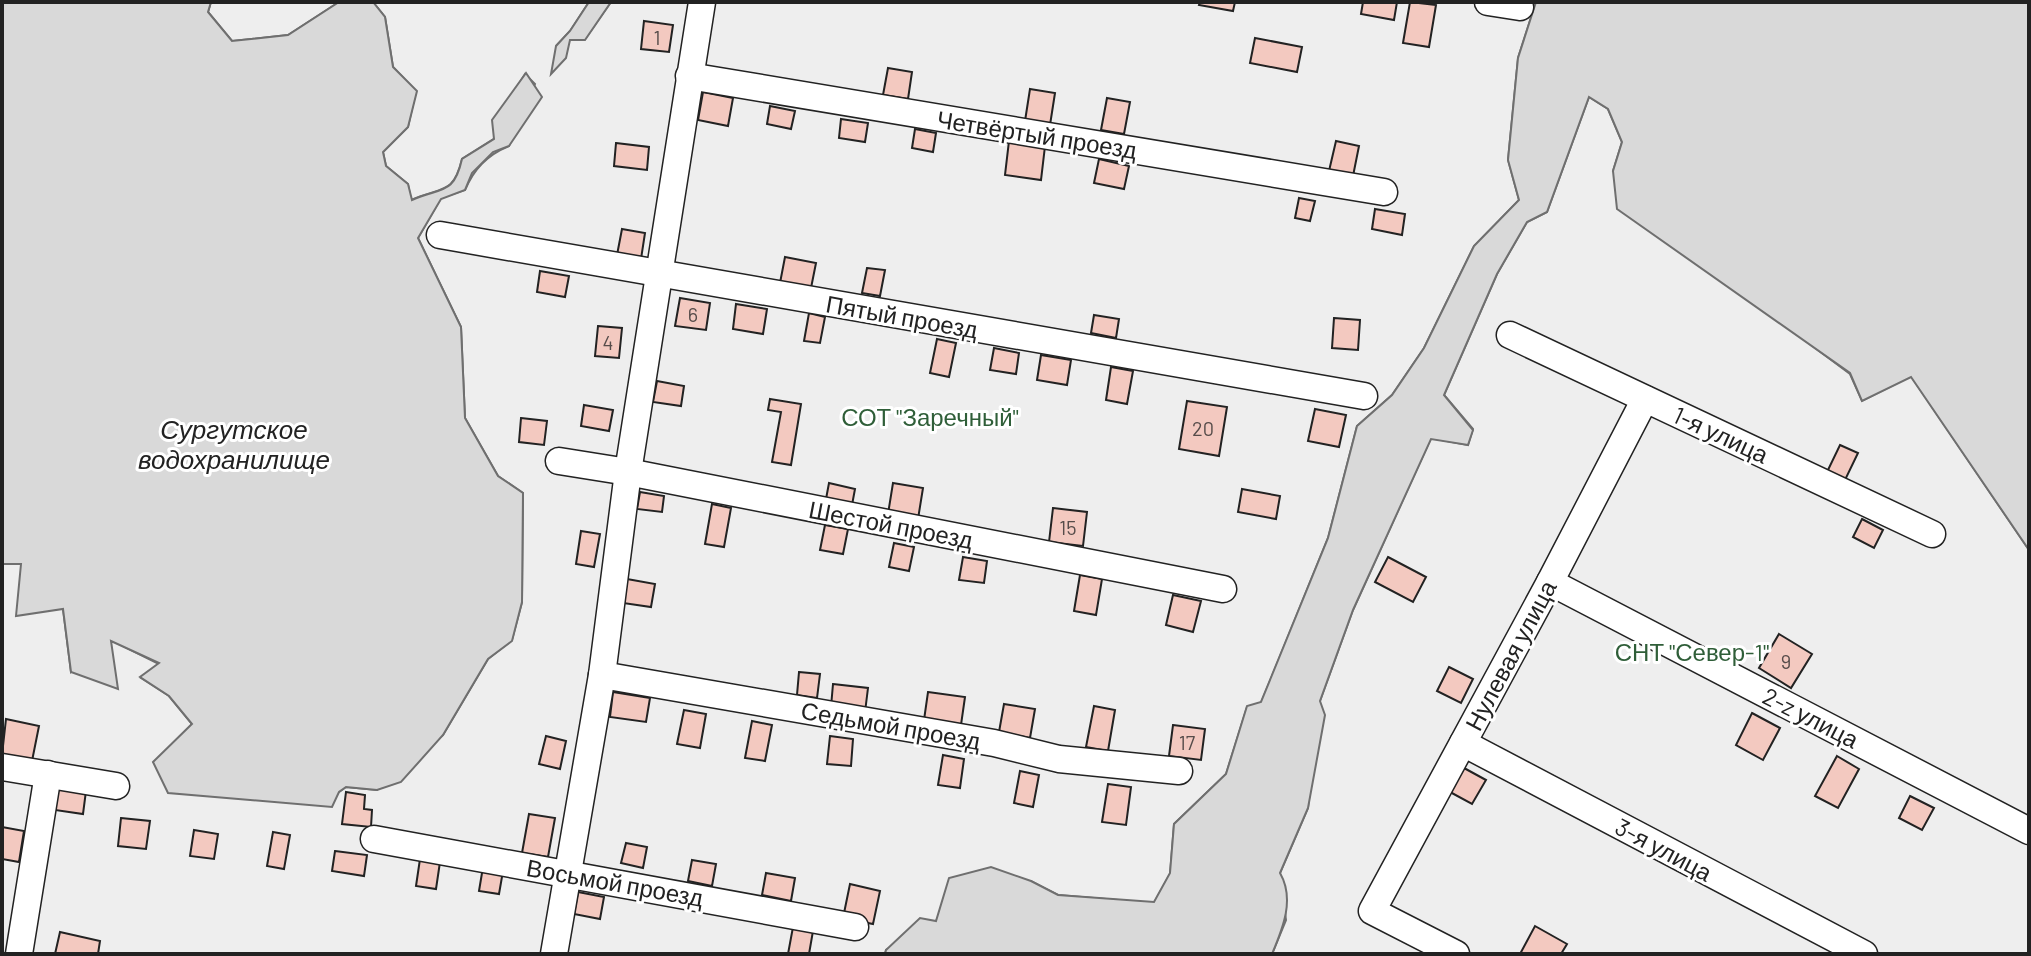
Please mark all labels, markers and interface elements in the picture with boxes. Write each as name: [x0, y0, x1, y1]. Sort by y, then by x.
house number: 1: [654, 25, 661, 49]
street label: Четвёртый проезд: [935, 104, 1139, 164]
street label: Пятый проезд: [824, 288, 980, 344]
house number: 6: [688, 302, 698, 326]
house number: 4: [602, 330, 614, 354]
street label: 1-я улица: [1669, 399, 1774, 469]
park label: СОТ "Заречный": [841, 402, 1019, 431]
water label: Сургутское водохранилище: [138, 413, 330, 474]
house number: 20: [1192, 416, 1214, 440]
street label: Шестой проезд: [806, 494, 976, 554]
house number: 15: [1059, 515, 1077, 539]
street label: Нулевая улица: [1458, 574, 1562, 735]
park label: СНТ "Север-1": [1615, 637, 1769, 666]
house number: 9: [1781, 649, 1791, 673]
street label: 2-z улица: [1758, 681, 1864, 754]
street label: Седьмой проезд: [799, 695, 983, 755]
house number: 17: [1179, 730, 1196, 754]
street label: 3-я улица: [1611, 811, 1718, 887]
street label: Восьмой проезд: [524, 852, 706, 912]

